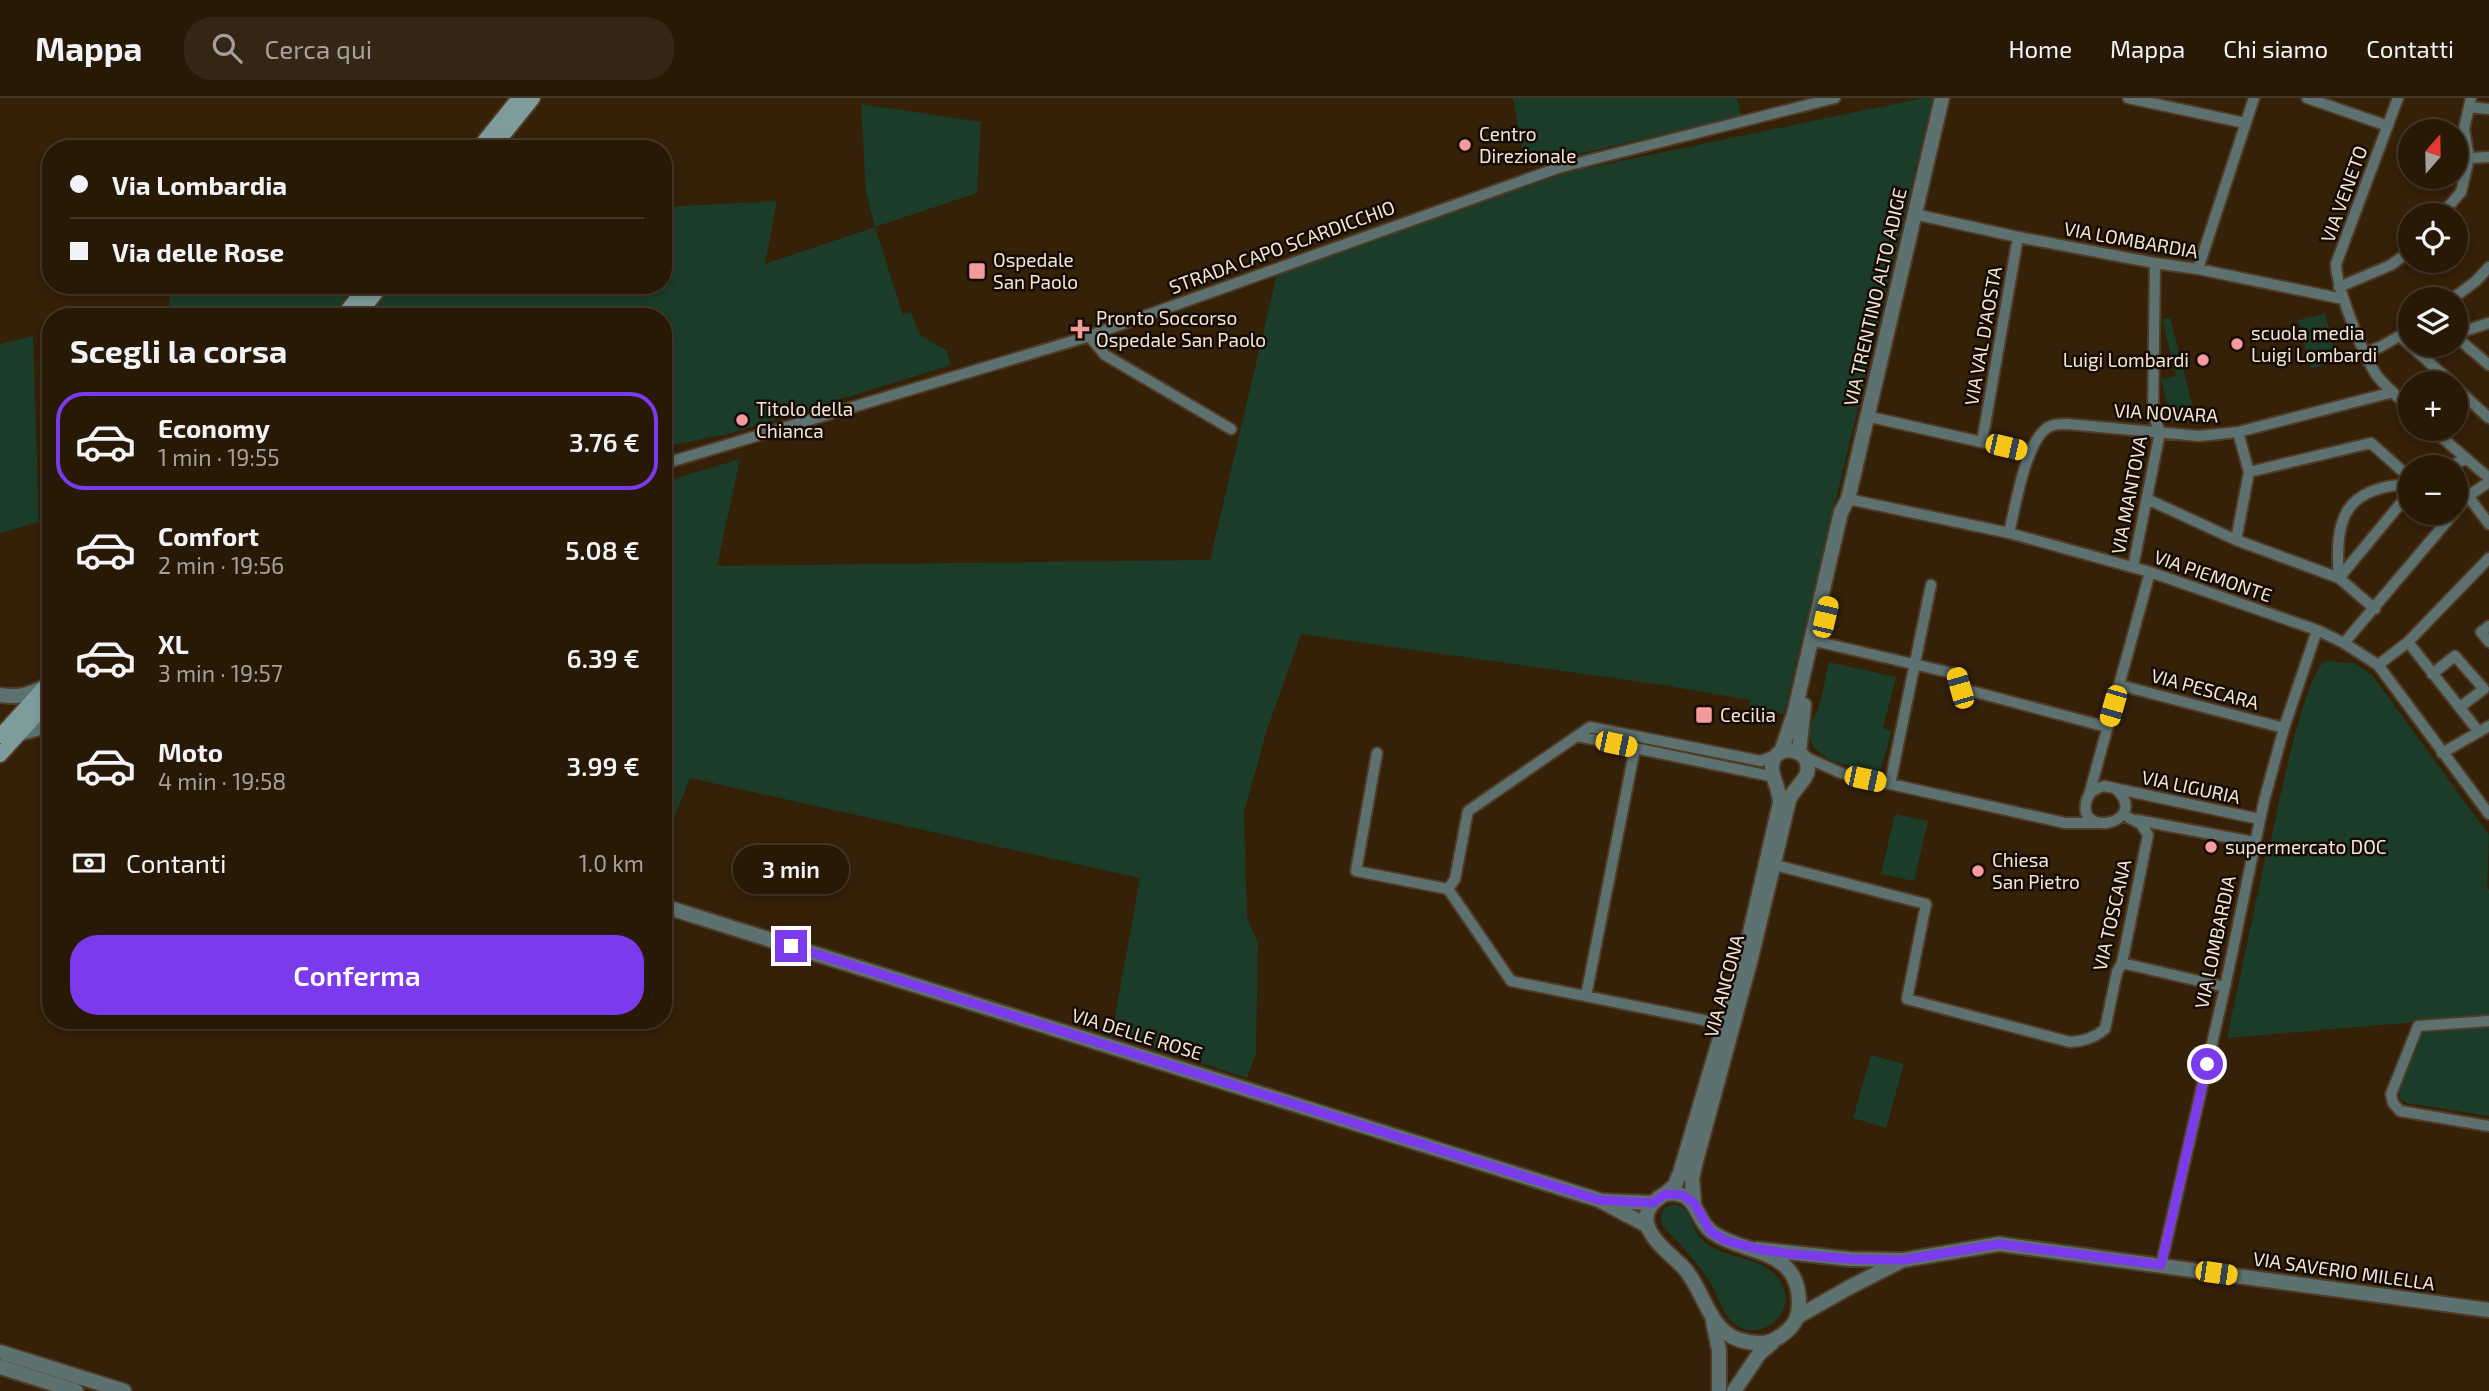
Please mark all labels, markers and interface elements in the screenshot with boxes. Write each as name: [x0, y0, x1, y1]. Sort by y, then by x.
search box: [184, 17, 674, 80]
text: Mappa: [35, 28, 142, 68]
icon: search: [208, 29, 246, 67]
text: Cerca qui: [264, 33, 372, 64]
text: Home: [2008, 34, 2072, 63]
text: Mappa: [2110, 34, 2185, 63]
text: Chi siamo: [2223, 34, 2328, 63]
text: Contatti: [2366, 34, 2454, 63]
north arrow: [2398, 119, 2468, 189]
map controls: [2398, 119, 2468, 525]
place label: Centro Direzionale: [1479, 122, 1576, 167]
marker: Centro Direzionale: [1457, 137, 1473, 153]
street label: VIA VENETO: [2315, 142, 2372, 245]
text: Via Lombardia: [112, 169, 287, 200]
street label: VIA TRENTINO ALTO ADIGE: [1838, 186, 1911, 408]
street label: STRADA CAPO SCARDICCHIO: [1166, 195, 1398, 298]
button: locate: [2398, 203, 2468, 273]
street label: VIA LOMBARDIA: [2062, 216, 2200, 263]
text: Via delle Rose: [112, 236, 284, 267]
place label: Ospedale San Paolo: [993, 248, 1078, 293]
marker: Ospedale San Paolo: [967, 261, 987, 281]
street label: VIA VAL D'AOSTA: [1959, 264, 2006, 407]
button: layers: [2398, 287, 2468, 357]
place label: Pronto Soccorso Ospedale San Paolo: [1096, 306, 1266, 351]
marker: Pronto Soccorso Ospedale San Paolo: [1070, 319, 1090, 339]
place label: scuola media Luigi Lombardi: [2251, 321, 2377, 366]
text: Scegli la corsa: [70, 331, 287, 369]
marker: scuola media Luigi Lombardi: [2229, 336, 2245, 352]
place label: Luigi Lombardi: [2063, 348, 2189, 371]
marker: Luigi Lombardi: [2195, 352, 2211, 368]
button: +: [2398, 371, 2468, 441]
place label: Titolo della Chianca: [756, 397, 853, 442]
street label: VIA NOVARA: [2113, 398, 2219, 427]
icon: car: [74, 410, 137, 473]
text: Economy: [158, 412, 270, 443]
marker: Titolo della Chianca: [734, 412, 750, 428]
text: 3.76 €: [569, 426, 640, 457]
car: [1984, 432, 2029, 462]
street label: VIA MANTOVA: [2106, 434, 2151, 556]
text: 1 min · 19:55: [158, 443, 280, 471]
button: −: [2398, 455, 2468, 525]
icon: car: [74, 518, 137, 581]
text: Comfort: [158, 520, 259, 551]
text: 5.08 €: [565, 534, 640, 565]
street label: VIA PIEMONTE: [2151, 545, 2275, 606]
text: 2 min · 19:56: [158, 551, 284, 579]
car: [1811, 594, 1840, 640]
icon: car: [74, 626, 137, 689]
text: XL: [158, 628, 189, 659]
text: 6.39 €: [567, 642, 640, 673]
text: 3 min · 19:57: [158, 659, 283, 687]
street label: VIA PESCARA: [2149, 663, 2262, 714]
car: [1945, 665, 1976, 711]
car: [2098, 683, 2129, 729]
place label: Cecilia: [1720, 703, 1776, 726]
marker: Cecilia: [1694, 705, 1714, 725]
car: [1594, 729, 1639, 759]
icon: car: [74, 734, 137, 797]
text: Moto: [158, 736, 223, 767]
text: 3.99 €: [567, 750, 640, 781]
car: [1843, 764, 1888, 794]
street label: VIA LIGURIA: [2140, 765, 2243, 808]
text: 4 min · 19:58: [158, 767, 286, 795]
place label: supermercato DOC: [2225, 835, 2387, 858]
marker: supermercato DOC: [2203, 839, 2219, 855]
icon: cash: [70, 844, 108, 882]
callout: 3 min: [733, 844, 849, 894]
text: Contanti: [126, 847, 226, 878]
place label: Chiesa San Pietro: [1992, 848, 2080, 893]
text: 1.0 km: [579, 849, 644, 877]
text: 3 min: [762, 855, 820, 883]
street label: VIA TOSCANA: [2088, 857, 2136, 973]
marker: Chiesa San Pietro: [1970, 863, 1986, 879]
street label: VIA LOMBARDIA: [2189, 873, 2240, 1011]
route end: [775, 930, 807, 962]
street label: VIA ANCONA: [1699, 932, 1748, 1040]
button: Conferma: [70, 935, 644, 1015]
street label: VIA DELLE ROSE: [1069, 1003, 1205, 1064]
route start: [2191, 1048, 2223, 1080]
street label: VIA SAVERIO MILELLA: [2252, 1246, 2437, 1295]
car: [2194, 1260, 2239, 1286]

